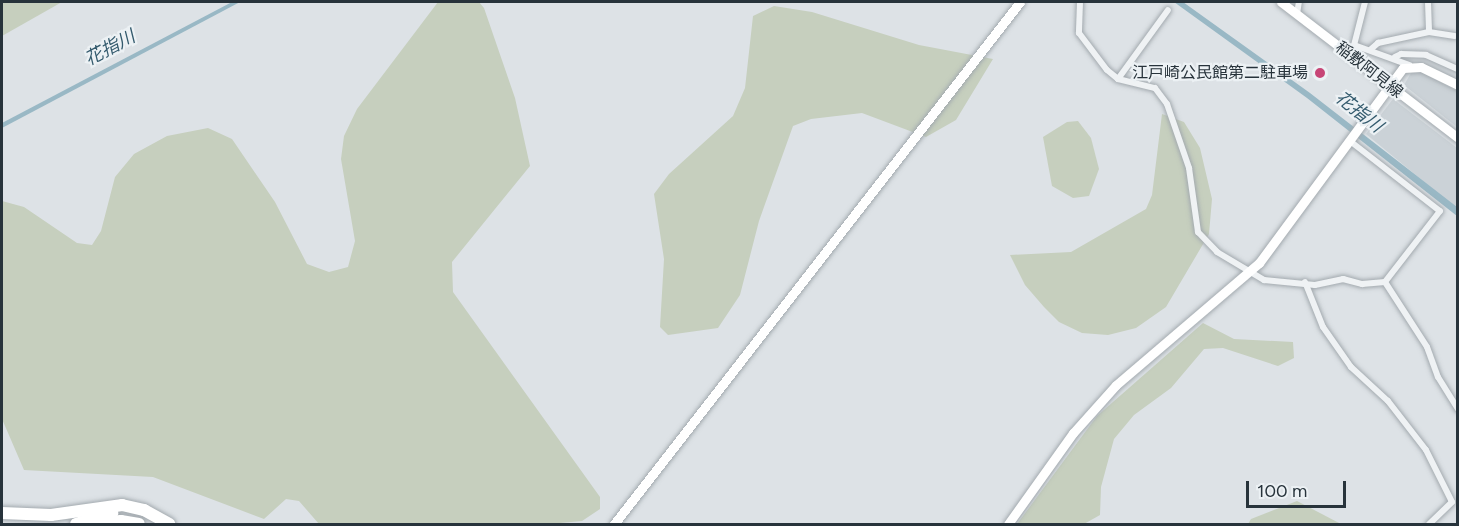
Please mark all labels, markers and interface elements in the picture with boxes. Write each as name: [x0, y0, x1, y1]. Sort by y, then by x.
water label: 花指川: [81, 26, 139, 70]
street label: 稲敷阿見線: [1332, 38, 1406, 102]
place label: 江戸崎公民館第二駐車場: [1132, 63, 1308, 83]
marker: 江戸崎公民館第二駐車場: [1313, 66, 1327, 80]
water label: 花指川: [1331, 87, 1387, 137]
scale bar: [1249, 469, 1350, 507]
text: 100 m: [1257, 480, 1307, 502]

